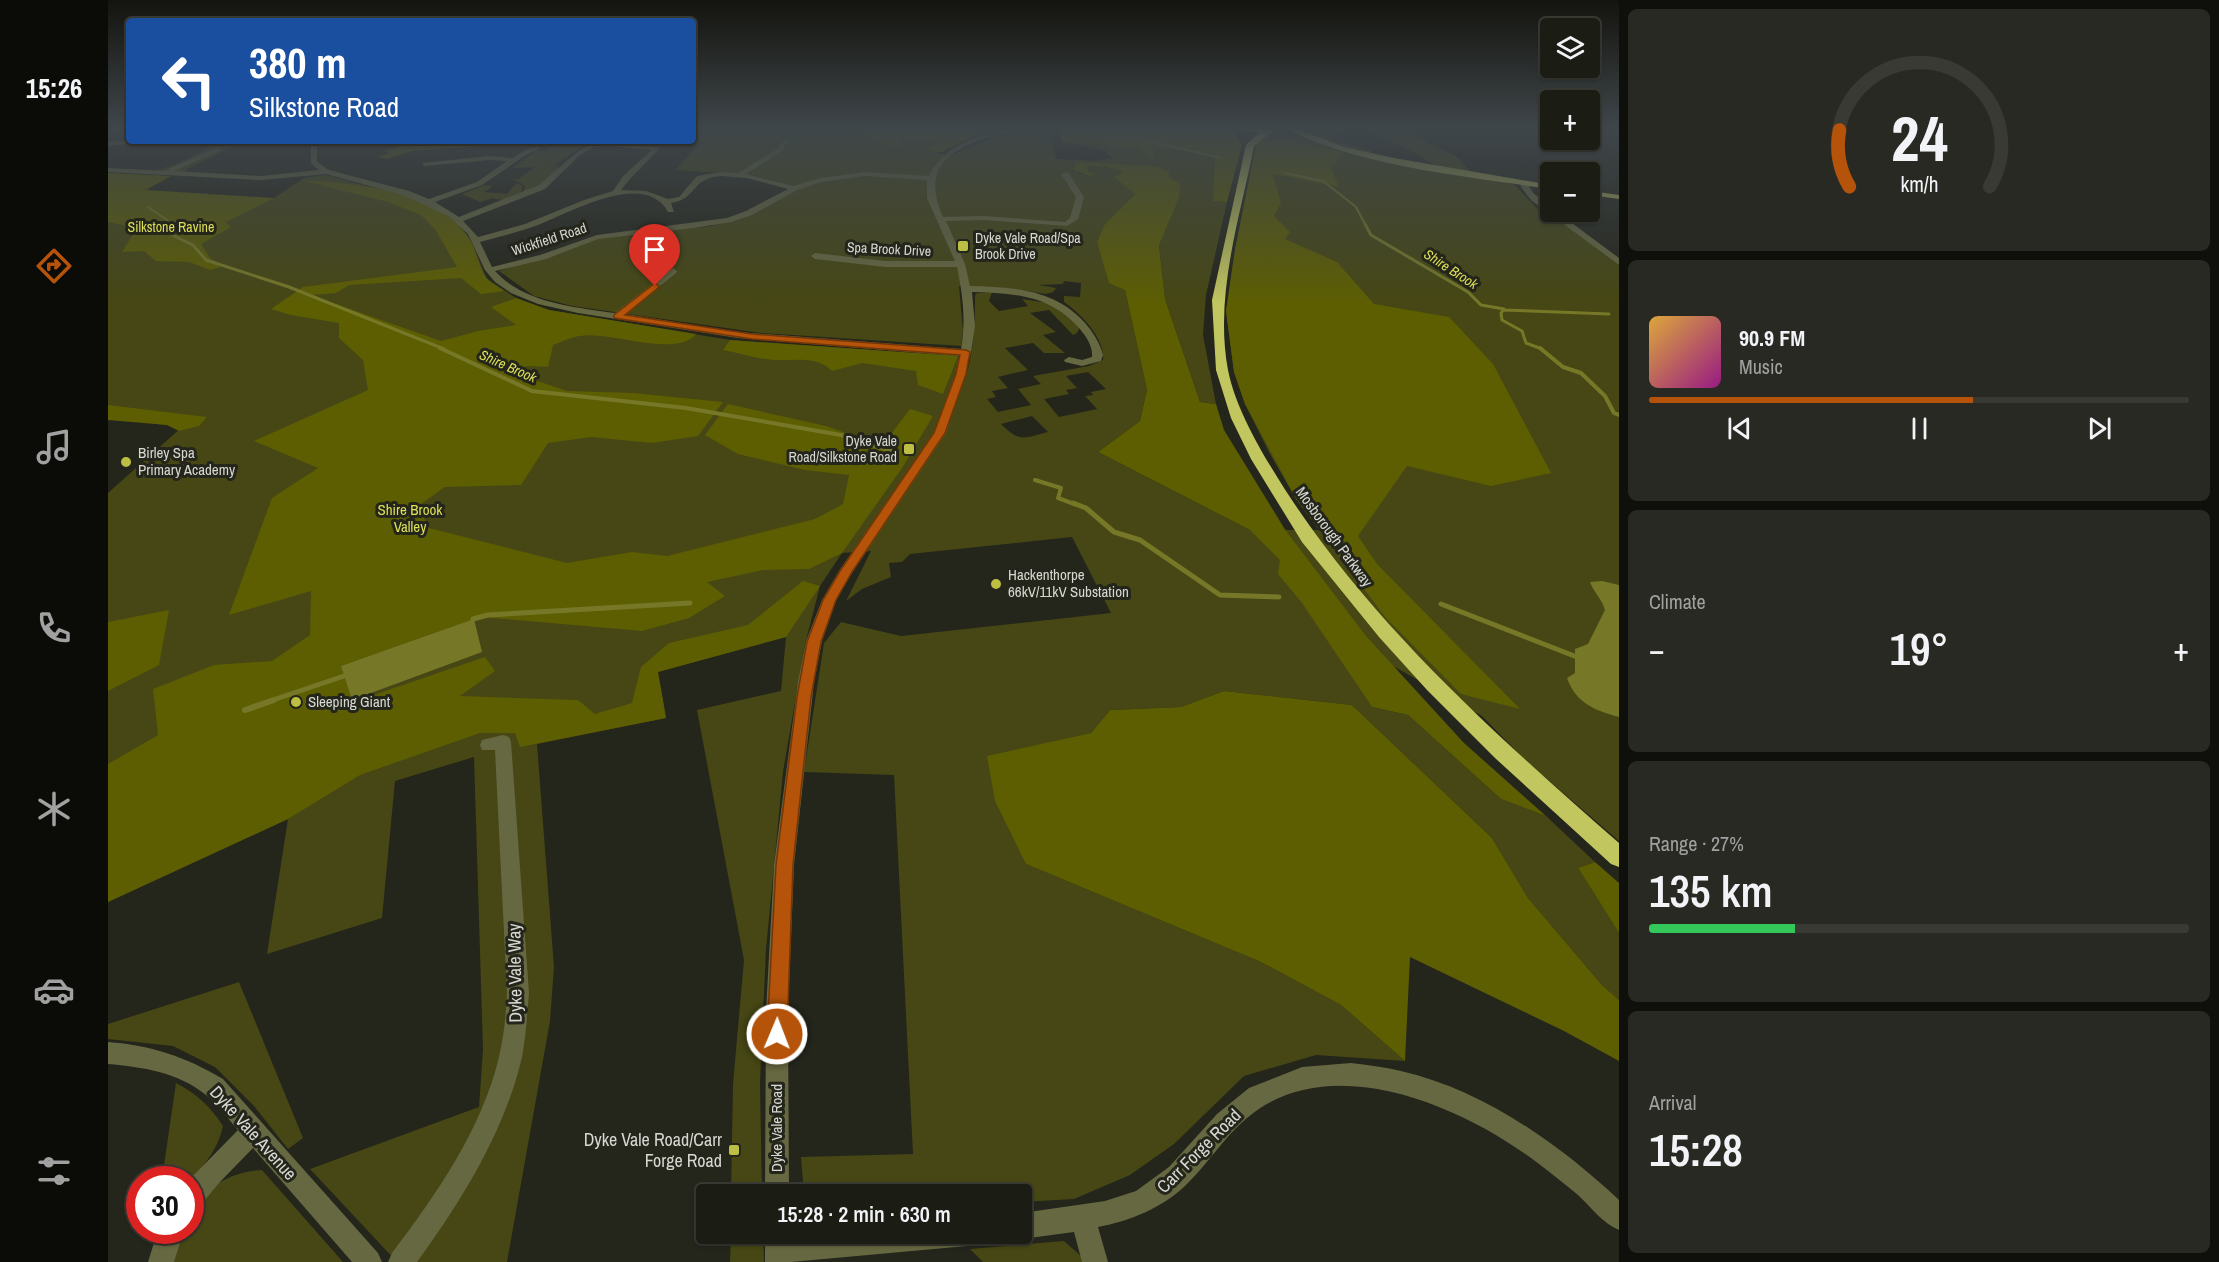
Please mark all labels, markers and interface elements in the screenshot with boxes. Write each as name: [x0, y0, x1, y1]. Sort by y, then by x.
map controls: [1540, 18, 1600, 222]
button: layers: [1540, 18, 1600, 78]
text: 380 m: [249, 35, 347, 91]
icon: left: [150, 42, 228, 120]
text: 15:26: [26, 70, 82, 106]
text: Silkstone Road: [249, 89, 399, 125]
button: +: [1540, 90, 1600, 150]
text: 24: [1891, 96, 1947, 180]
button: −: [1540, 162, 1600, 222]
text: km/h: [1900, 170, 1938, 199]
park label: Silkstone Ravine: [128, 218, 214, 236]
street label: Wickfield Road: [509, 218, 589, 260]
pin: [629, 224, 680, 286]
place label: Dyke Vale Road/Spa Brook Drive: [975, 229, 1081, 263]
icon: arrive: [638, 233, 671, 266]
street label: Spa Brook Drive: [846, 238, 932, 260]
marker: Dyke Vale Road/Spa Brook Drive: [956, 239, 970, 253]
icon: directions: [33, 245, 75, 287]
water label: Shire Brook: [1421, 245, 1482, 294]
text: 90.9 FM: [1739, 323, 1805, 353]
water label: Shire Brook: [477, 345, 540, 387]
text: Music: [1739, 353, 1783, 380]
icon: previous: [1723, 412, 1756, 445]
icon: pause: [1903, 412, 1936, 445]
icon: next: [2083, 412, 2116, 445]
icon: music: [33, 426, 75, 468]
place label: Dyke Vale Road/Silkstone Road: [789, 432, 897, 466]
place label: Birley Spa Primary Academy: [138, 442, 236, 480]
marker: Dyke Vale Road/Silkstone Road: [902, 442, 916, 456]
marker: Birley Spa Primary Academy: [119, 455, 133, 469]
street label: Mosborough Parkway: [1291, 482, 1378, 592]
park label: Shire Brook Valley: [378, 499, 443, 537]
place label: Hackenthorpe 66kV/11kV Substation: [1008, 564, 1129, 602]
marker: Hackenthorpe 66kV/11kV Substation: [989, 577, 1003, 591]
text: Climate: [1649, 588, 1706, 615]
icon: phone: [33, 607, 75, 649]
text: 19°: [1889, 618, 1949, 679]
text: −: [1649, 627, 1665, 671]
text: +: [2173, 627, 2189, 671]
place label: Sleeping Giant: [308, 691, 391, 712]
marker: Sleeping Giant: [289, 695, 303, 709]
icon: climate: [33, 788, 75, 830]
text: Range · 27%: [1649, 830, 1744, 857]
text: 135 km: [1649, 860, 1773, 921]
street label: Dyke Vale Way: [501, 923, 528, 1023]
icon: car: [33, 969, 75, 1011]
position arrow: [745, 1002, 809, 1066]
street label: Dyke Vale Avenue: [204, 1080, 303, 1185]
street label: Dyke Vale Road: [766, 1084, 787, 1172]
text: Arrival: [1649, 1089, 1696, 1116]
street label: Carr Forge Road: [1151, 1103, 1246, 1198]
text: 15:28: [1649, 1119, 1743, 1180]
place label: Dyke Vale Road/Carr Forge Road: [584, 1127, 722, 1173]
marker: Dyke Vale Road/Carr Forge Road: [727, 1143, 741, 1157]
icon: filters: [33, 1150, 75, 1192]
speed limit sign: 30: [126, 1166, 204, 1244]
text: 15:28 · 2 min · 630 m: [777, 1199, 951, 1229]

